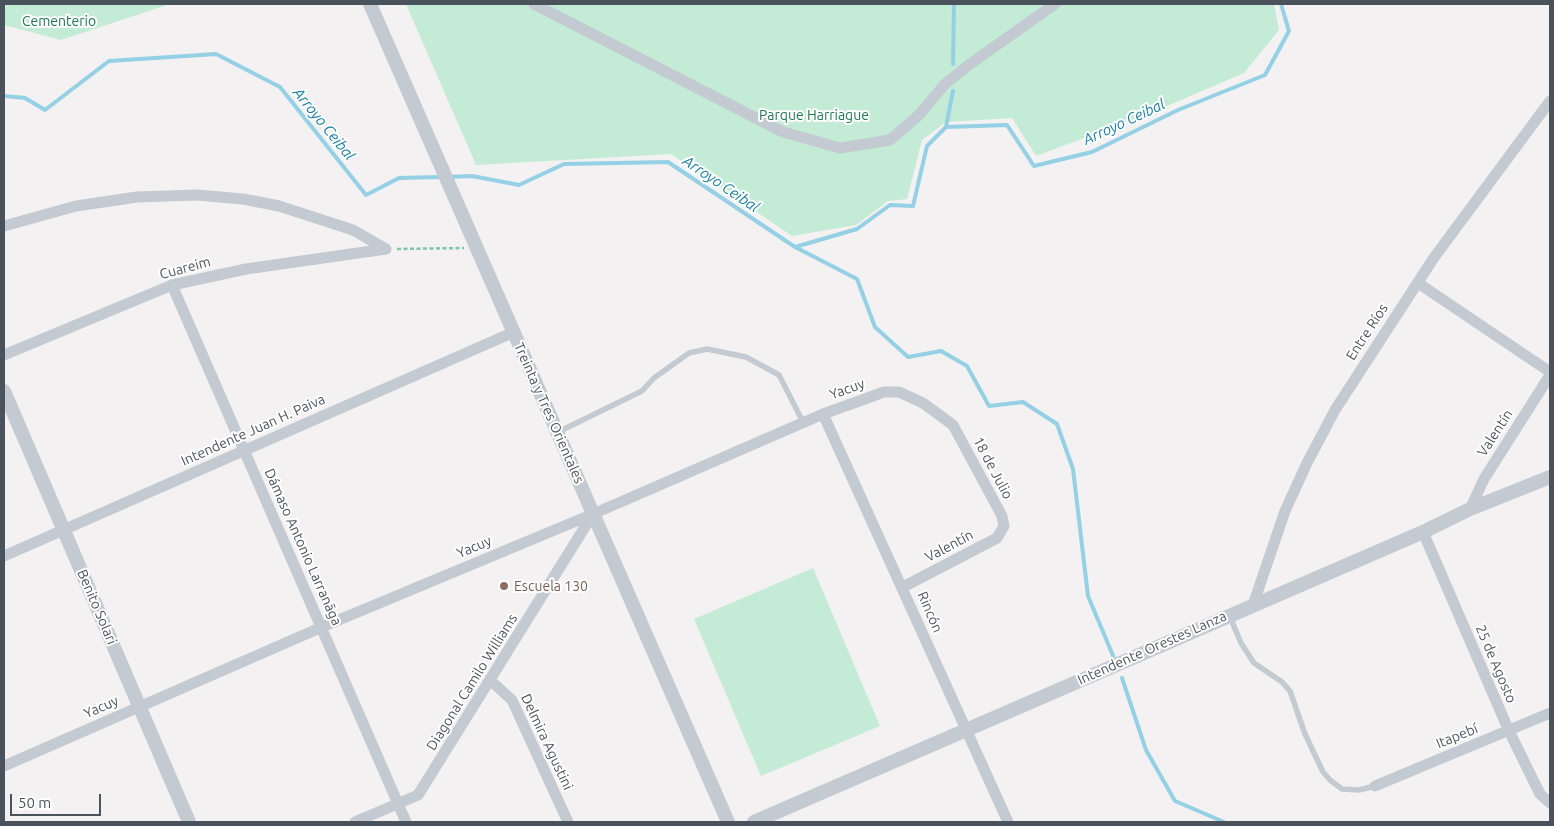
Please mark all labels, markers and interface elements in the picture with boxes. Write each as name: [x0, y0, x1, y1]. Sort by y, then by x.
park label: Cementerio: [22, 13, 96, 29]
water label: Arroyo Ceibal: [289, 84, 359, 164]
water label: Arroyo Ceibal: [1080, 95, 1168, 149]
park label: Parque Harriague: [759, 107, 869, 123]
water label: Arroyo Ceibal: [679, 152, 763, 216]
street label: Cuareim: [158, 253, 212, 283]
street label: Entre Ríos: [1343, 301, 1391, 363]
street label: Treinta y Tres Orientales: [510, 340, 588, 486]
street label: Yacuy: [827, 375, 867, 403]
street label: Intendente Juan H. Paiva: [179, 391, 327, 469]
street label: Valentín: [1474, 407, 1516, 459]
street label: 18 de Julio: [970, 434, 1016, 502]
street label: Dámaso Antonio Larranãga: [261, 466, 345, 628]
street label: Valentín: [922, 526, 976, 566]
street label: Yacuy: [454, 532, 494, 562]
street label: Benito Solari: [74, 567, 120, 647]
place label: Escuela 130: [514, 578, 588, 594]
marker: Escuela 130: [498, 580, 510, 592]
street label: Rincón: [914, 589, 946, 635]
street label: Intendente Orestes Lanza: [1075, 607, 1229, 689]
street label: Diagonal Camilo Williams: [423, 611, 521, 753]
street label: 25 de Agosto: [1472, 622, 1520, 706]
street label: Delmira Agustini: [517, 691, 577, 793]
street label: Yacuy: [81, 692, 121, 722]
street label: Itapebí: [1434, 720, 1480, 752]
scale bar: [12, 784, 104, 816]
text: 50 m: [18, 794, 51, 811]

